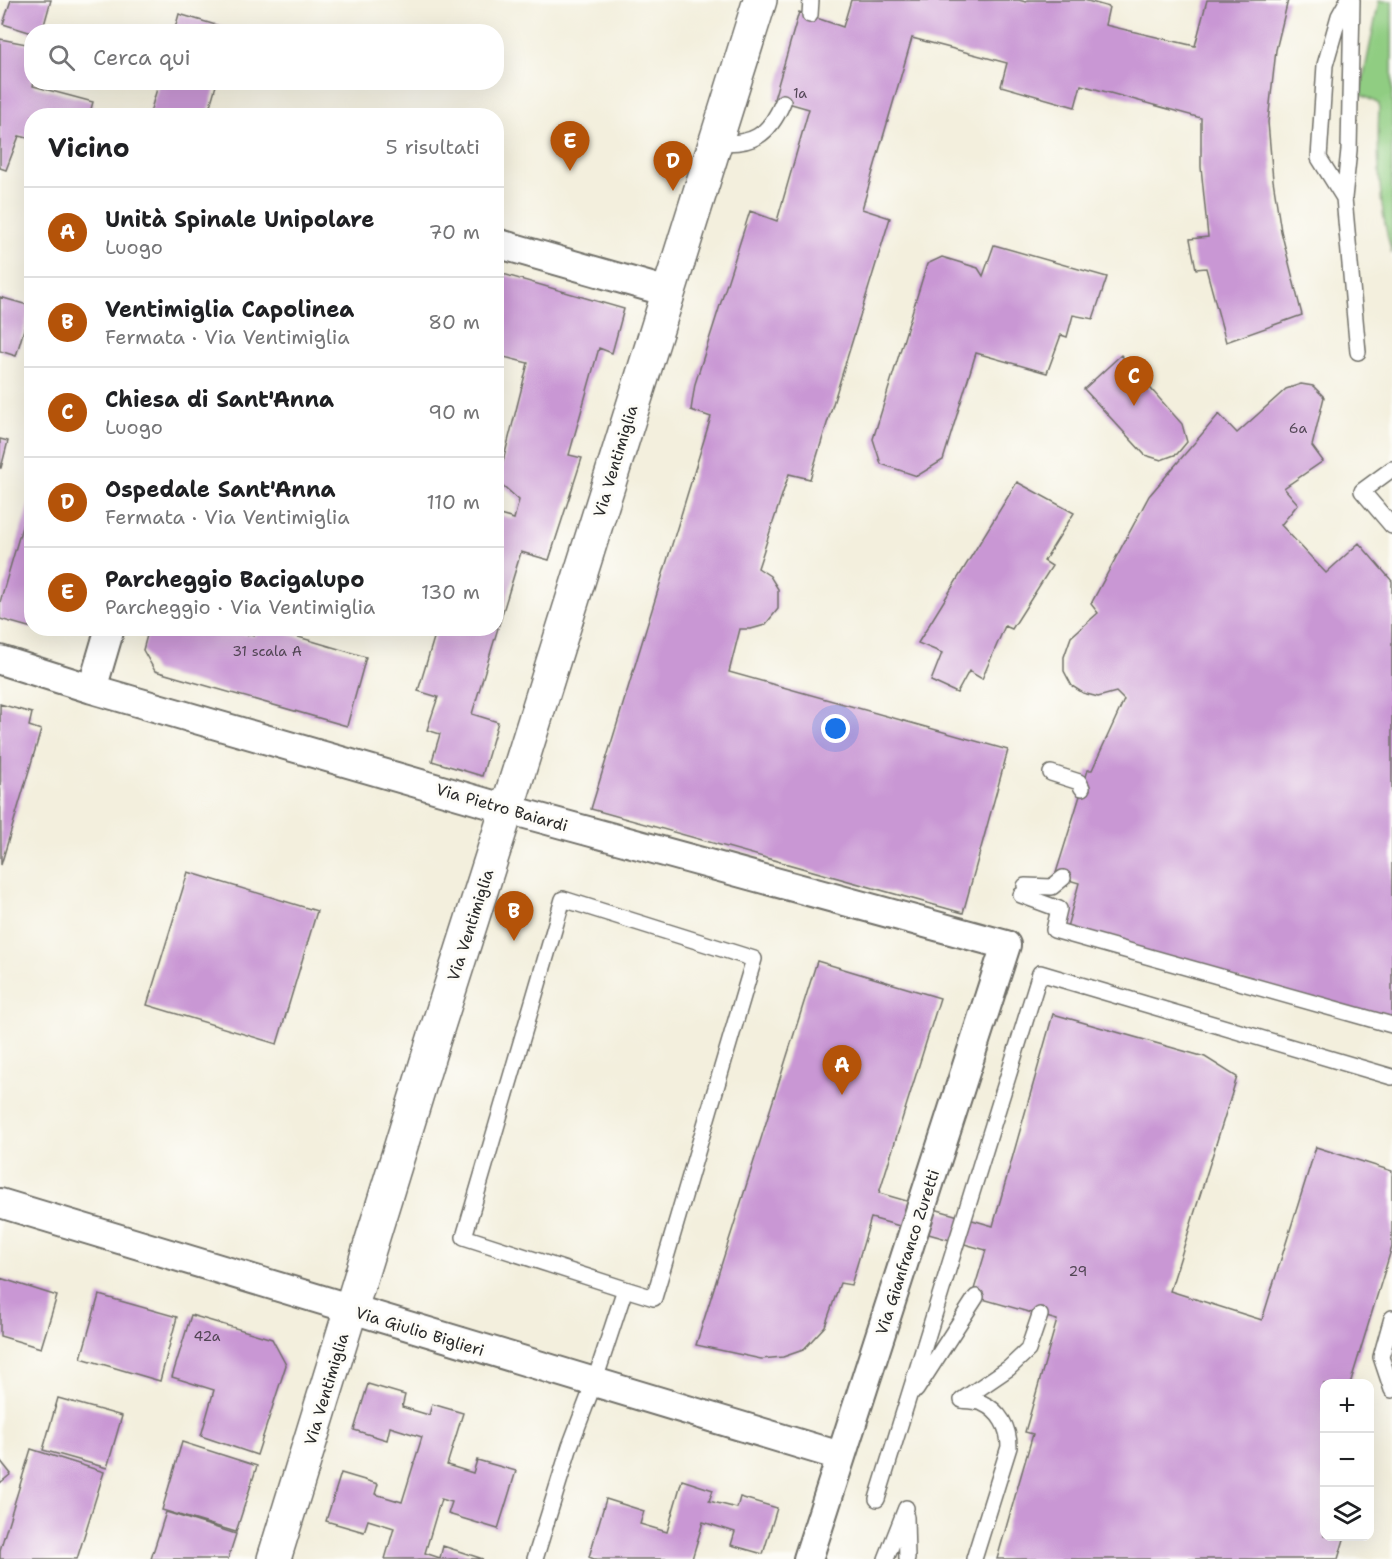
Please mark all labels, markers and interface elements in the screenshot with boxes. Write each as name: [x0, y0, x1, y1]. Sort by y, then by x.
search box: [24, 24, 504, 90]
icon: search: [45, 41, 78, 74]
text: Cerca qui: [93, 43, 191, 72]
house number: 1a: [793, 84, 807, 102]
pin: E: [550, 122, 590, 171]
text: Vicino: [48, 130, 130, 165]
text: 5 risultati: [385, 134, 480, 160]
pin: D: [654, 142, 692, 191]
text: Unità Spinale Unipolare: [105, 205, 375, 234]
text: A: [60, 219, 75, 245]
text: 70 m: [428, 219, 480, 245]
text: Luogo: [105, 234, 163, 260]
text: Ventimiglia Capolinea: [105, 295, 354, 324]
text: B: [61, 309, 74, 335]
text: 80 m: [428, 309, 480, 335]
text: Fermata · Via Ventimiglia: [105, 324, 350, 350]
pin: C: [1114, 356, 1154, 406]
text: Chiesa di Sant'Anna: [105, 385, 334, 414]
text: C: [61, 399, 74, 425]
text: 90 m: [428, 399, 480, 425]
street label: Via Ventimiglia: [588, 402, 643, 520]
text: Luogo: [105, 414, 163, 440]
house number: 6a: [1289, 419, 1307, 437]
text: Ospedale Sant'Anna: [105, 475, 336, 504]
text: D: [60, 489, 75, 515]
text: 110 m: [426, 489, 480, 515]
text: Fermata · Via Ventimiglia: [105, 504, 350, 530]
text: Parcheggio Bacigalupo: [105, 565, 364, 594]
text: E: [61, 579, 74, 605]
text: 130 m: [421, 579, 480, 605]
text: Parcheggio · Via Ventimiglia: [105, 594, 375, 620]
house number: 31 scala A: [232, 642, 302, 660]
your location: [821, 714, 850, 743]
street label: Via Pietro Baiardi: [434, 779, 570, 836]
street label: Via Ventimiglia: [443, 867, 498, 984]
pin: B: [494, 892, 534, 941]
pin: A: [822, 1046, 862, 1095]
street label: Via Gianfranco Zuretti: [871, 1167, 944, 1338]
house number: 29: [1069, 1262, 1087, 1280]
street label: Via Giulio Biglieri: [353, 1302, 487, 1361]
house number: 42a: [194, 1327, 221, 1345]
street label: Via Ventimiglia: [299, 1330, 354, 1448]
map controls: [1320, 1379, 1374, 1541]
button: +: [1320, 1379, 1374, 1433]
button: −: [1320, 1433, 1374, 1487]
button: layers: [1320, 1487, 1374, 1541]

